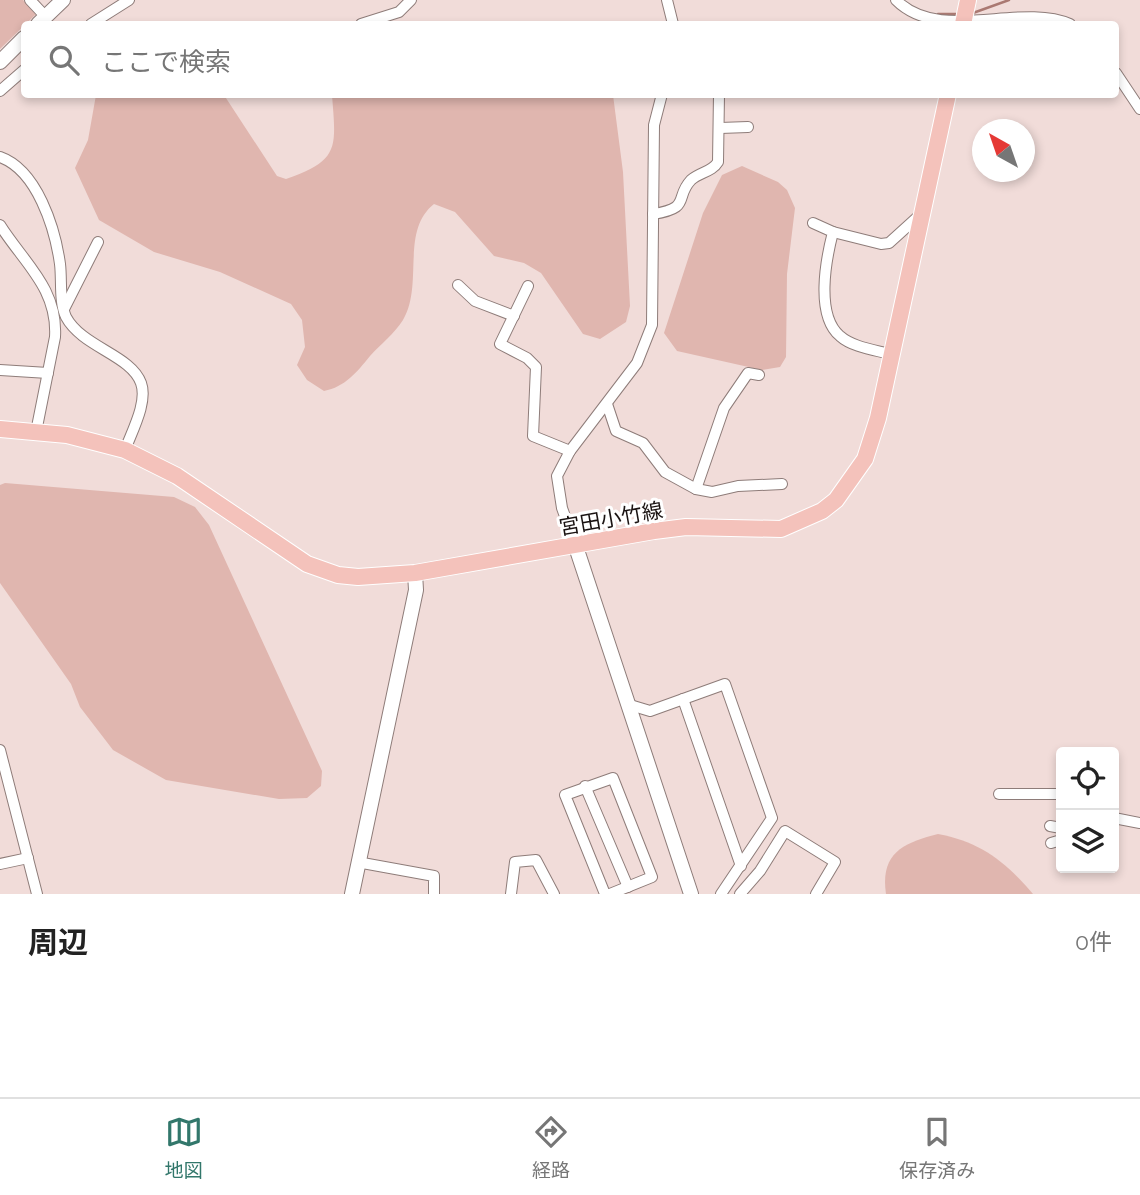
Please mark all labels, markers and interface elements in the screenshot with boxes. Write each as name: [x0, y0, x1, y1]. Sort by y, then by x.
search box: [21, 21, 1119, 98]
icon: search: [45, 41, 83, 79]
text: ここで検索: [101, 47, 231, 77]
north arrow: [972, 119, 1035, 182]
street label: 宮田小竹線: [557, 497, 665, 540]
map controls: [1056, 747, 1119, 873]
button: locate: [1056, 747, 1119, 810]
button: layers: [1056, 810, 1119, 873]
text: 周辺: [28, 925, 88, 960]
text: 0件: [1075, 928, 1112, 955]
tab: 地図: [165, 1113, 203, 1182]
tab: 経路: [532, 1113, 570, 1182]
tab: 保存済み: [899, 1113, 975, 1182]

